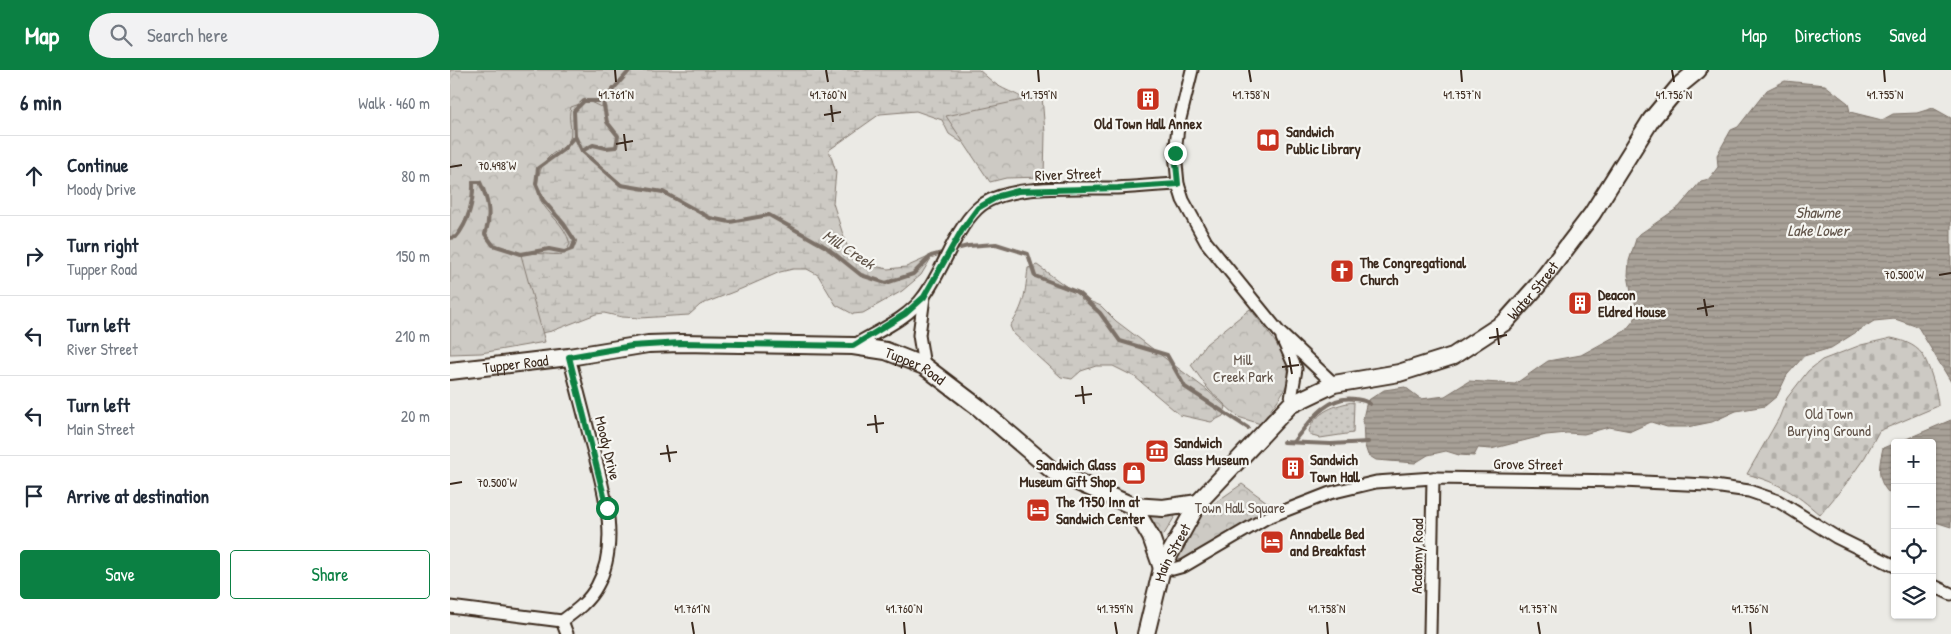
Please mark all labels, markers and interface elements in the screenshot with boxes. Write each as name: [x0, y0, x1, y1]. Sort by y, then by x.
search box: [89, 13, 439, 58]
text: Map: [25, 19, 59, 51]
icon: search: [107, 21, 135, 49]
text: Search here: [147, 22, 228, 48]
text: Map: [1742, 23, 1767, 48]
text: Directions: [1795, 23, 1861, 48]
text: Saved: [1889, 23, 1926, 48]
text: 41.761°N: [598, 86, 634, 103]
text: 41.760°N: [810, 86, 846, 103]
text: 41.759°N: [1021, 86, 1057, 103]
building icon: Old Town Hall Annex: [1135, 86, 1161, 112]
text: 41.758°N: [1233, 86, 1269, 103]
text: 41.757°N: [1443, 86, 1481, 103]
text: 41.756°N: [1656, 86, 1692, 103]
text: 41.755°N: [1867, 86, 1903, 103]
text: 6 min: [20, 88, 62, 117]
text: Walk · 460 m: [358, 92, 430, 114]
place label: Old Town Hall Annex: [1094, 113, 1202, 134]
place label: Sandwich Public Library: [1286, 121, 1362, 160]
library icon: Sandwich Public Library: [1255, 127, 1281, 153]
route end: [1164, 142, 1187, 165]
text: Continue: [67, 152, 128, 178]
text: 70.498°W: [478, 157, 517, 174]
icon: ahead: [20, 162, 48, 190]
street label: River Street: [1035, 162, 1102, 186]
text: 80 m: [401, 165, 430, 187]
text: Moody Drive: [67, 178, 136, 200]
water label: Shawme Lake Lower: [1787, 201, 1850, 241]
water label: Mill Creek: [819, 224, 880, 275]
text: Turn right: [67, 232, 138, 258]
icon: right: [20, 242, 48, 270]
text: 150 m: [396, 245, 430, 267]
place label: The Congregational Church: [1359, 252, 1467, 290]
street label: Water Street: [1502, 256, 1564, 324]
text: Tupper Road: [67, 258, 137, 280]
church icon: The Congregational Church: [1329, 258, 1355, 284]
text: 70.500°W: [1884, 266, 1925, 283]
place label: Deacon Eldred House: [1598, 284, 1666, 322]
building icon: Deacon Eldred House: [1567, 290, 1593, 316]
text: Turn left: [67, 312, 130, 338]
icon: left: [20, 322, 48, 350]
text: 210 m: [395, 325, 430, 347]
text: River Street: [67, 338, 138, 360]
street label: Tupper Road: [882, 341, 950, 389]
street label: Tupper Road: [482, 349, 550, 378]
park label: Mill Creek Park: [1213, 349, 1273, 387]
text: Turn left: [67, 392, 130, 418]
icon: left: [20, 402, 48, 430]
park label: Old Town Burying Ground: [1787, 403, 1871, 441]
text: 20 m: [401, 405, 430, 427]
street label: Moody Drive: [590, 414, 626, 482]
text: Main Street: [67, 418, 135, 440]
place label: Sandwich Glass Museum: [1174, 432, 1249, 470]
museum icon: Sandwich Glass Museum: [1144, 438, 1170, 464]
map controls: [1891, 439, 1936, 619]
button: +: [1891, 439, 1936, 484]
place label: Sandwich Town Hall: [1309, 449, 1360, 487]
street label: Grove Street: [1493, 453, 1564, 475]
place label: Sandwich Glass Museum Gift Shop: [1019, 454, 1117, 493]
building icon: Sandwich Town Hall: [1280, 455, 1306, 481]
shop icon: Sandwich Glass Museum Gift Shop: [1121, 460, 1147, 486]
text: 70.500°W: [477, 474, 518, 491]
icon: arrive: [20, 482, 48, 510]
text: Arrive at destination: [67, 483, 209, 509]
button: −: [1891, 484, 1936, 529]
place label: The 1750 Inn at Sandwich Center: [1055, 491, 1145, 529]
route start: [596, 497, 619, 520]
hotel icon: The 1750 Inn at Sandwich Center: [1025, 497, 1051, 523]
park label: Town Hall Square: [1195, 497, 1285, 518]
street label: Academy Road: [1406, 518, 1428, 594]
street label: Main Street: [1149, 519, 1196, 584]
place label: Annabelle Bed and Breakfast: [1290, 523, 1366, 561]
hotel icon: Annabelle Bed and Breakfast: [1259, 529, 1285, 555]
button: locate: [1891, 529, 1936, 574]
button: Save: [20, 550, 220, 599]
button: Share: [230, 550, 430, 599]
button: layers: [1891, 574, 1936, 619]
text: 41.761°N: [674, 600, 710, 617]
text: 41.760°N: [886, 600, 922, 617]
text: 41.759°N: [1097, 600, 1133, 617]
text: 41.758°N: [1309, 600, 1345, 617]
text: 41.757°N: [1519, 600, 1557, 617]
text: 41.756°N: [1732, 600, 1768, 617]

